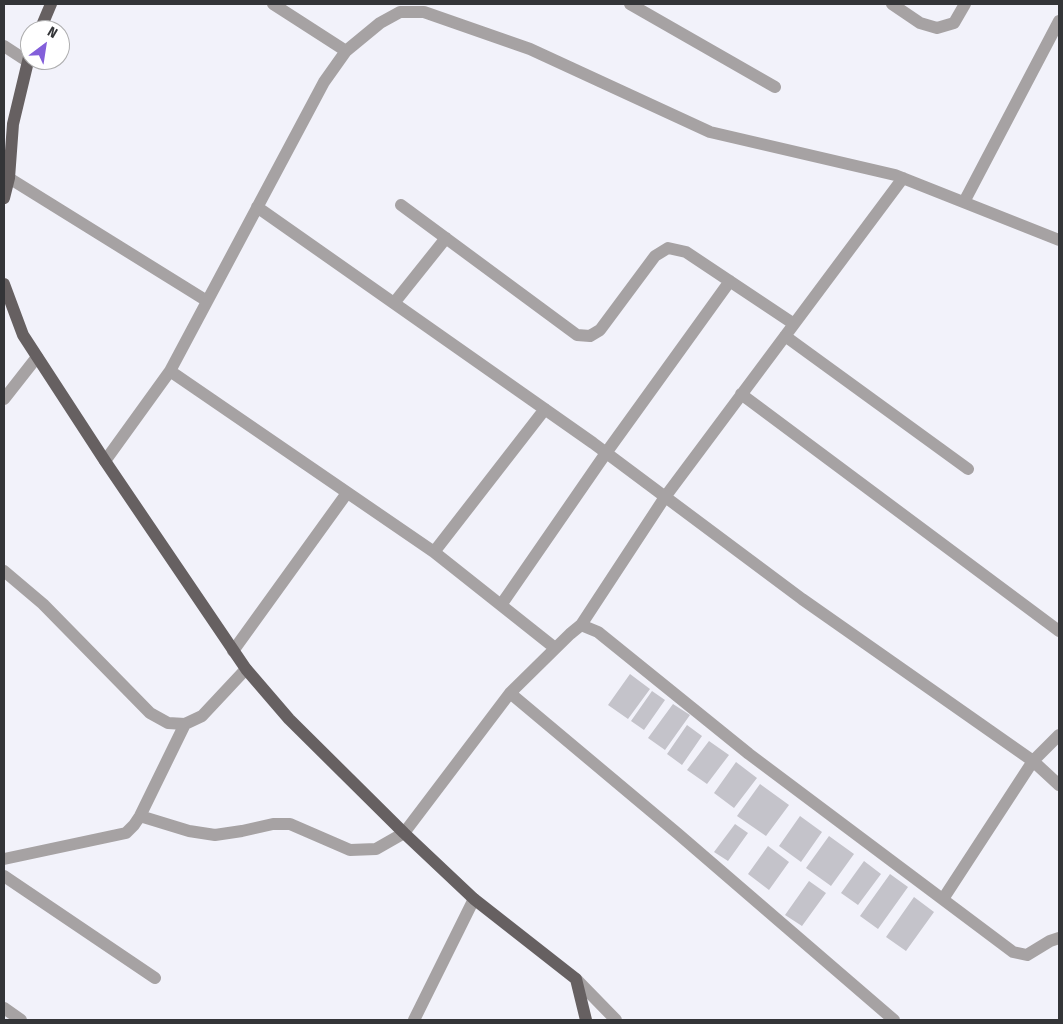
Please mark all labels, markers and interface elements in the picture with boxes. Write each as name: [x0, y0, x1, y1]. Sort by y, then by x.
north arrow: [20, 20, 70, 70]
text: N: [44, 23, 60, 42]

